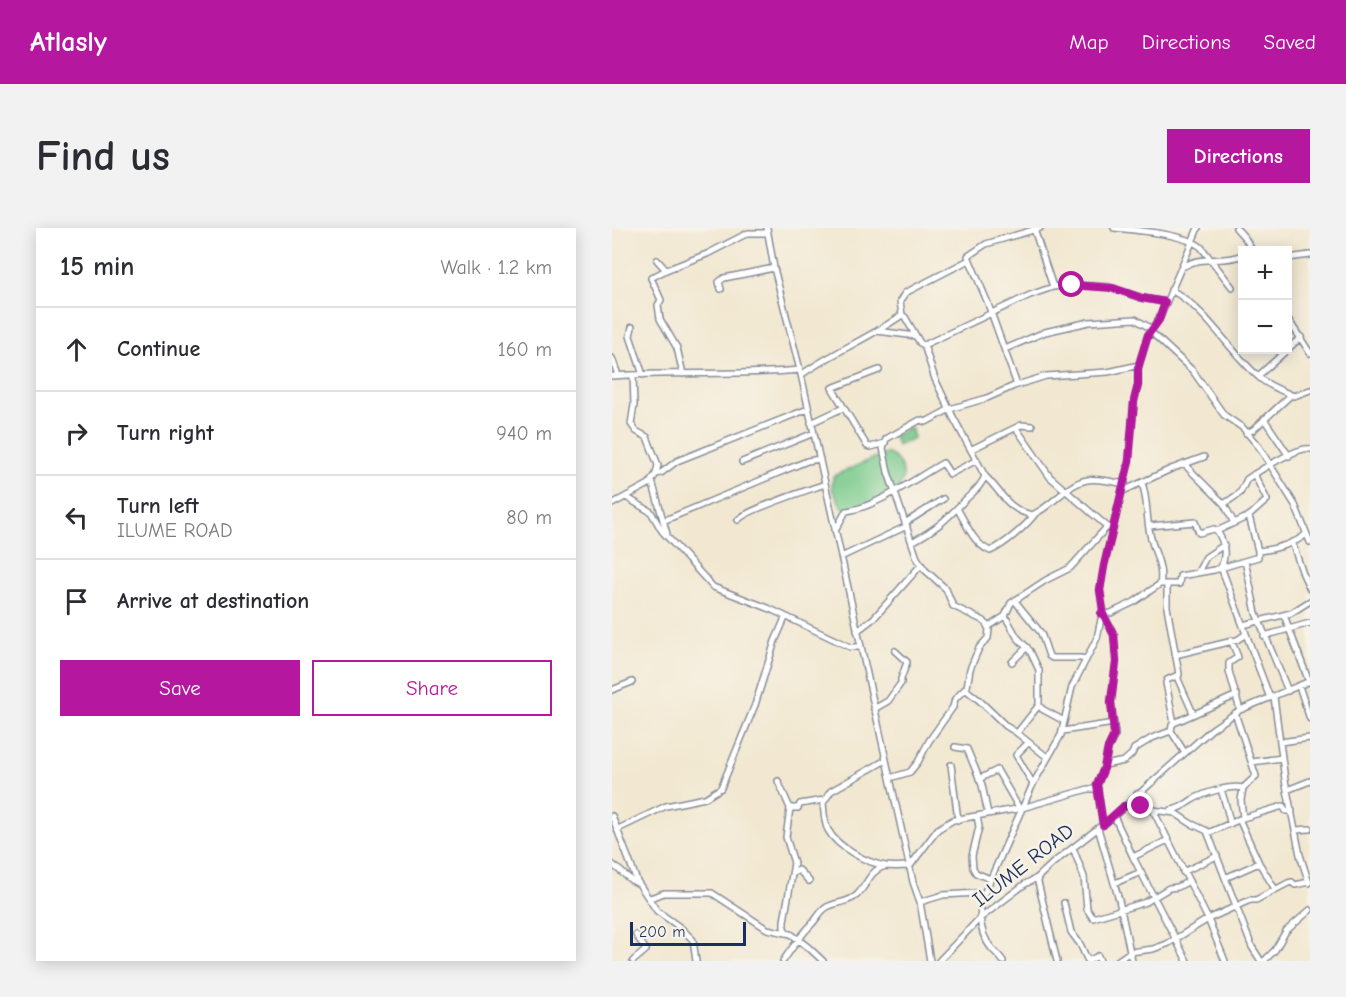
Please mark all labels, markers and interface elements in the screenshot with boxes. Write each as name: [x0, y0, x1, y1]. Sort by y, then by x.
text: Atlasly: [30, 26, 107, 58]
text: Map: [1069, 30, 1109, 54]
text: Directions: [1142, 30, 1231, 54]
text: Saved: [1264, 30, 1316, 54]
button: Directions: [1167, 129, 1310, 183]
text: Find us: [36, 132, 170, 181]
map controls: [1238, 246, 1292, 354]
button: +: [1238, 246, 1292, 300]
text: 15 min: [60, 252, 134, 282]
text: Walk · 1.2 km: [440, 256, 552, 279]
route start: [1058, 271, 1084, 297]
button: −: [1238, 300, 1292, 354]
icon: ahead: [60, 333, 93, 366]
text: Continue: [117, 336, 200, 362]
text: 160 m: [498, 338, 552, 361]
icon: right: [60, 417, 93, 450]
text: Turn right: [117, 420, 214, 446]
text: 940 m: [496, 422, 552, 445]
text: Turn left: [117, 493, 199, 519]
icon: left: [60, 501, 93, 534]
text: 80 m: [506, 506, 552, 529]
text: ILUME ROAD: [117, 519, 233, 542]
icon: arrive: [60, 585, 93, 618]
text: Arrive at destination: [117, 588, 309, 614]
button: Save: [60, 660, 300, 716]
button: Share: [312, 660, 552, 716]
route end: [1127, 792, 1153, 818]
street label: ILUME ROAD: [968, 818, 1078, 912]
scale bar: [630, 919, 746, 946]
text: 200 m: [639, 923, 685, 941]

